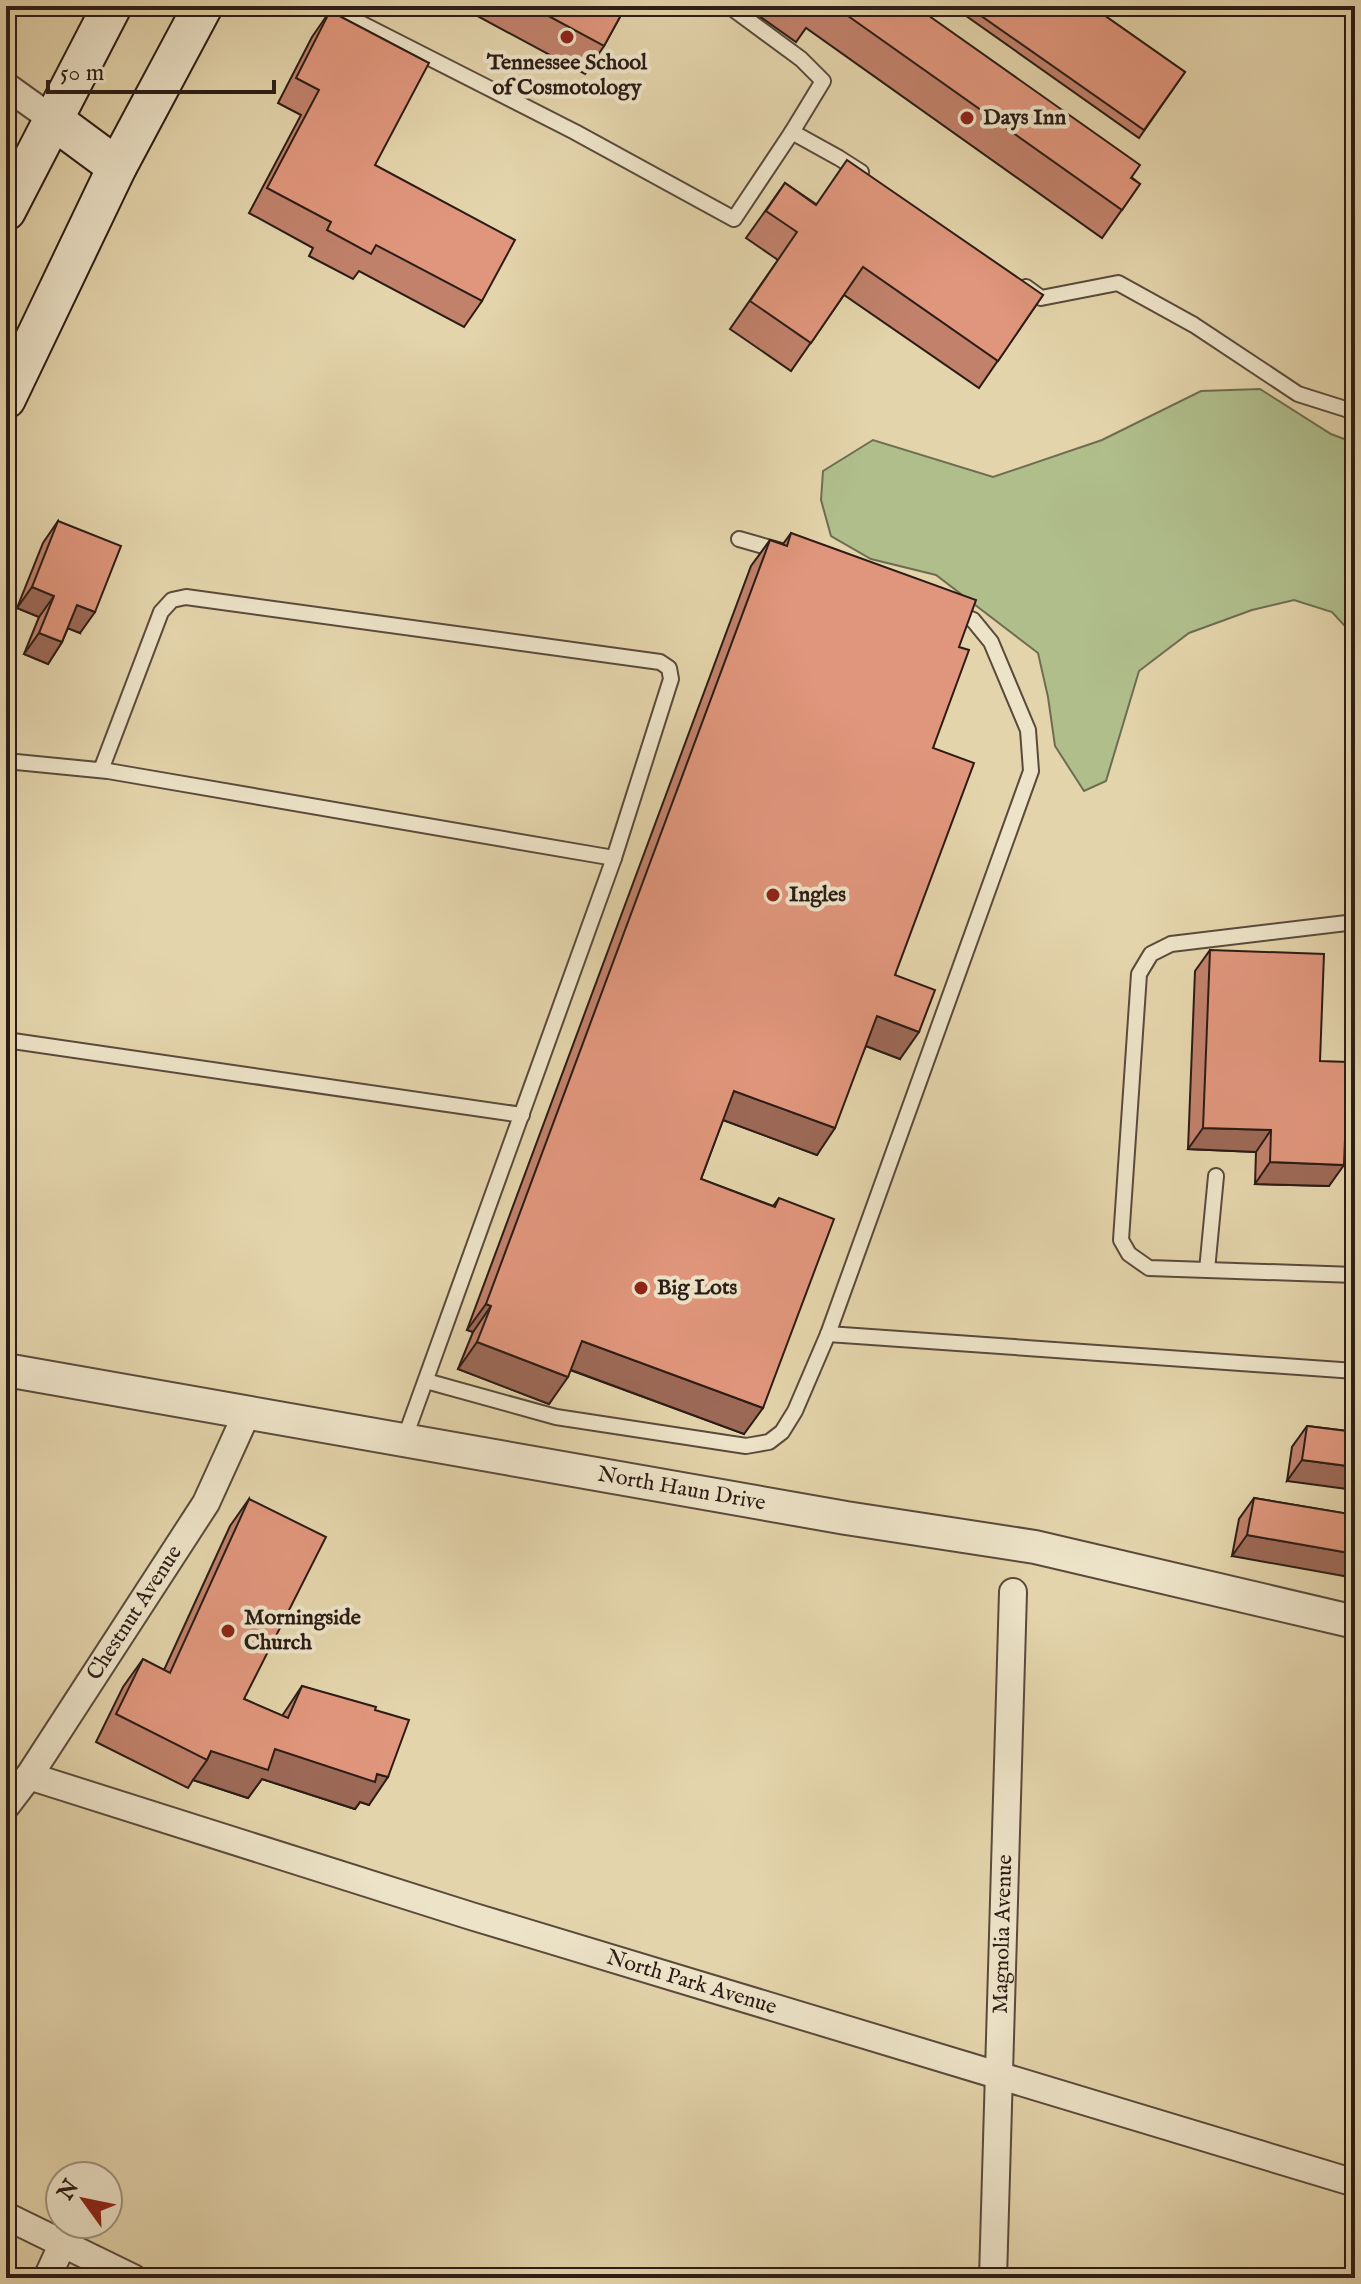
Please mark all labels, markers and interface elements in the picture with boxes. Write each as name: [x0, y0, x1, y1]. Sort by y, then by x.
marker: Tennessee School of Cosmotology: [558, 28, 576, 46]
scale bar: [48, 44, 274, 94]
place label: Tennessee School of Cosmotology: [486, 49, 648, 102]
text: 50 m: [60, 58, 104, 89]
place label: Days Inn: [983, 104, 1067, 132]
marker: Days Inn: [958, 109, 976, 127]
place label: Ingles: [789, 881, 846, 909]
marker: Ingles: [764, 886, 782, 904]
place label: Big Lots: [657, 1274, 737, 1302]
marker: Big Lots: [632, 1279, 650, 1297]
street label: North Haun Drive: [595, 1460, 768, 1518]
street label: Chestnut Avenue: [81, 1540, 189, 1686]
place label: Morningside Church: [244, 1604, 361, 1657]
marker: Morningside Church: [219, 1622, 237, 1640]
street label: Magnolia Avenue: [987, 1854, 1019, 2014]
street label: North Park Avenue: [603, 1944, 780, 2022]
north arrow: [44, 2160, 124, 2240]
text: N: [51, 2175, 86, 2207]

